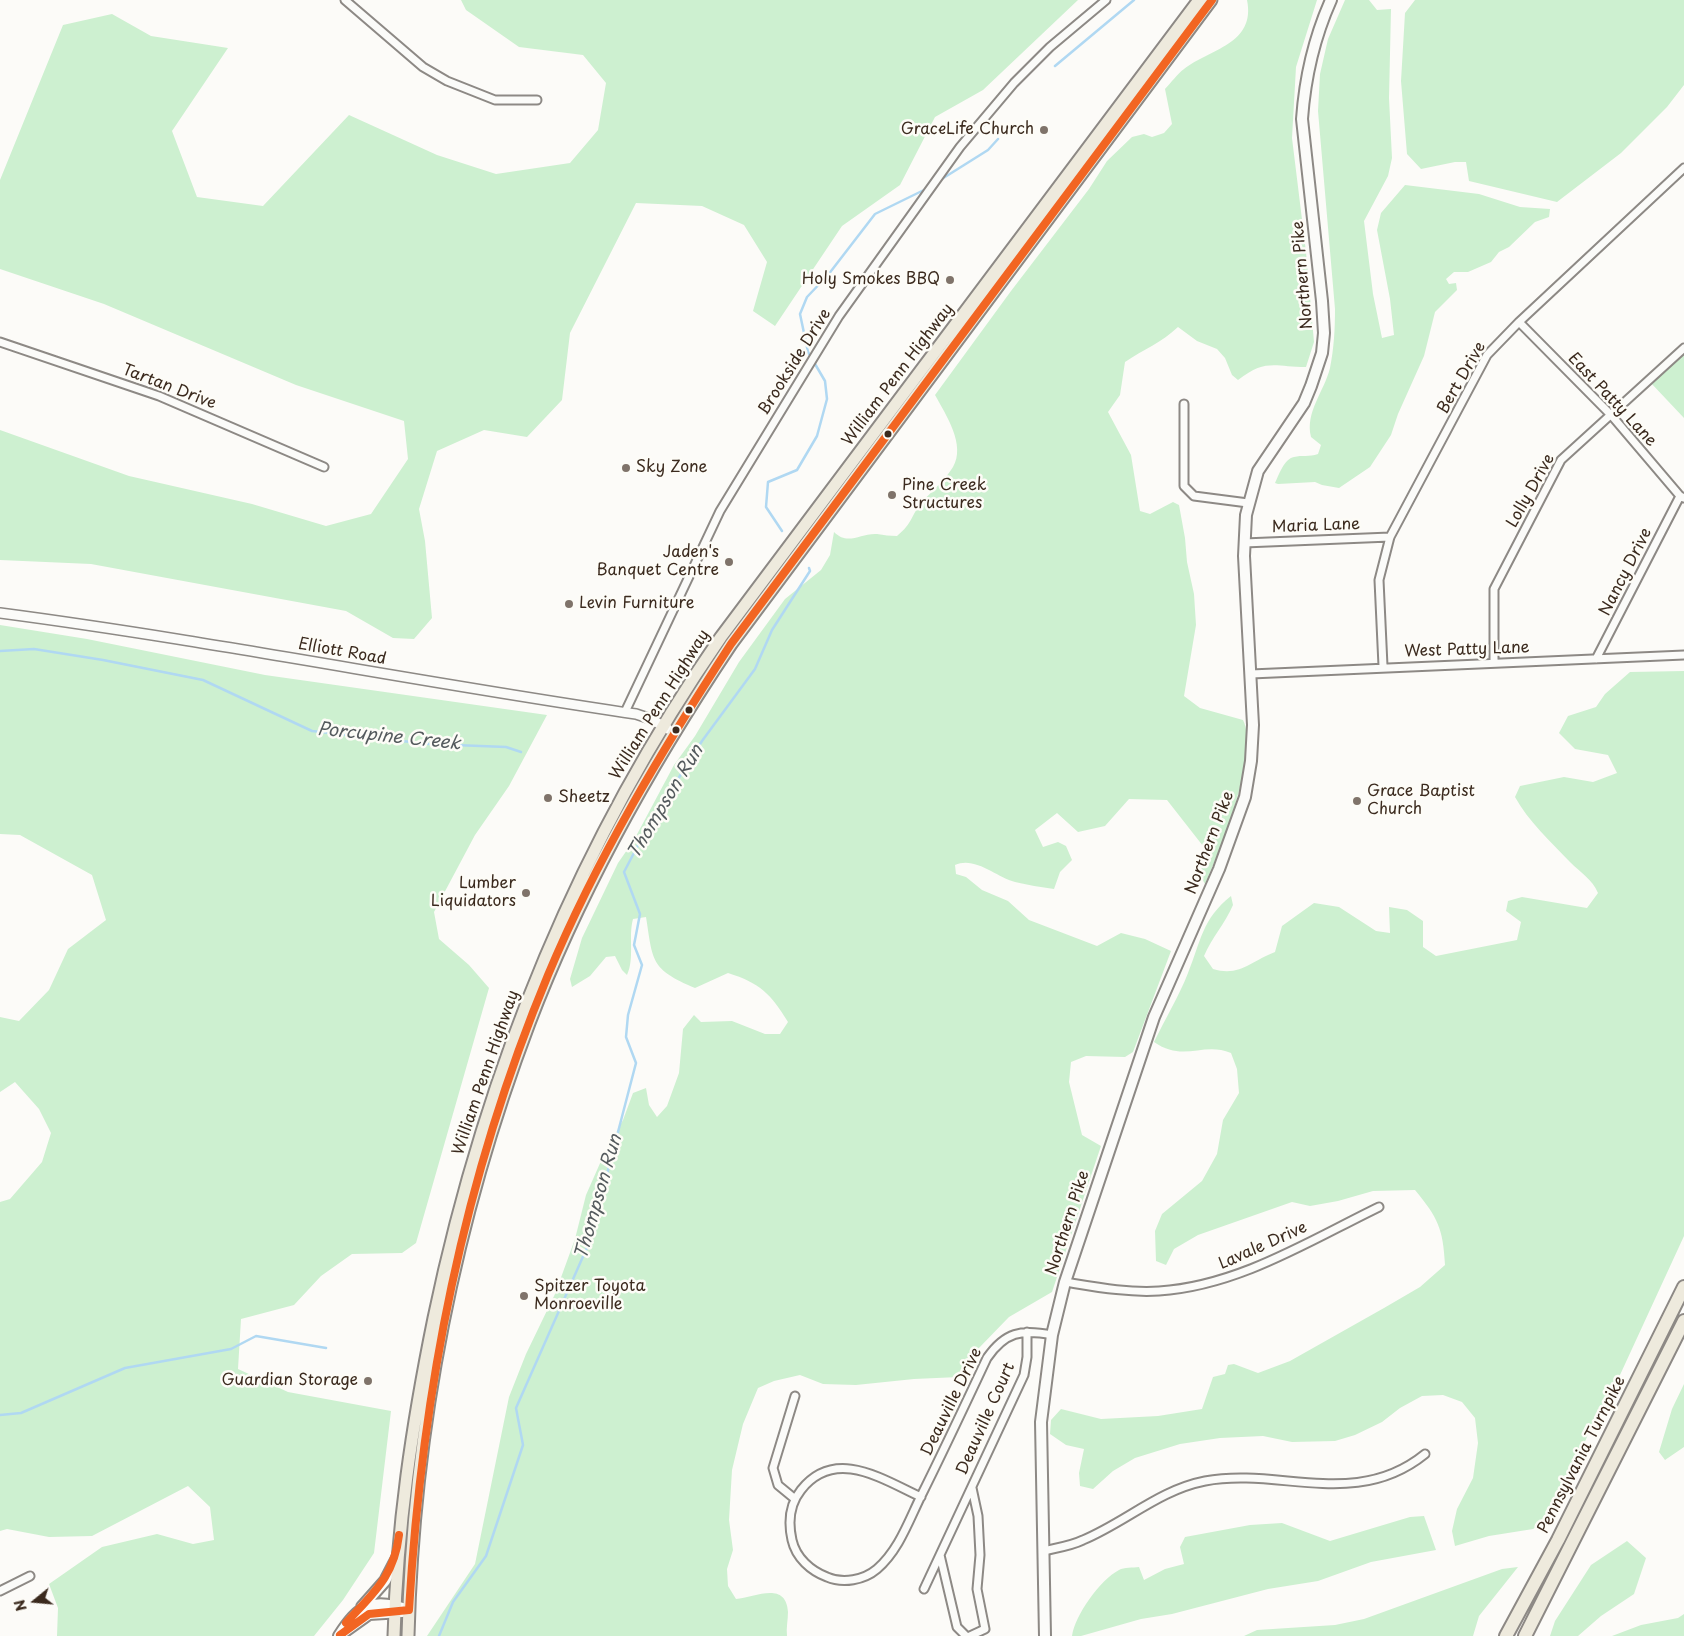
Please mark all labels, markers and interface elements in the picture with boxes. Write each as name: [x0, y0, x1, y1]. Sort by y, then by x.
place label: GraceLife Church: [901, 120, 1034, 140]
marker: GraceLife Church: [1038, 124, 1050, 136]
street label: Northern Pike: [1289, 220, 1317, 330]
place label: Holy Smokes BBQ: [802, 270, 940, 290]
marker: Holy Smokes BBQ: [944, 274, 956, 286]
street label: William Penn Highway: [838, 300, 958, 450]
street label: Brookside Drive: [755, 305, 835, 419]
street label: Bert Drive: [1434, 339, 1490, 417]
street label: East Patty Lane: [1564, 349, 1660, 451]
street label: Tartan Drive: [119, 360, 219, 414]
unlabelled marker: [883, 429, 893, 439]
street label: Lolly Drive: [1503, 451, 1559, 531]
place label: Sky Zone: [636, 458, 708, 478]
marker: Sky Zone: [620, 462, 632, 474]
place label: Pine Creek Structures: [902, 476, 987, 514]
marker: Pine Creek Structures: [886, 489, 898, 501]
street label: Maria Lane: [1271, 515, 1361, 537]
street label: Nancy Drive: [1596, 525, 1656, 619]
place label: Jaden's Banquet Centre: [597, 543, 719, 581]
marker: Jaden's Banquet Centre: [723, 556, 735, 568]
place label: Levin Furniture: [579, 594, 694, 614]
marker: Levin Furniture: [563, 598, 575, 610]
street label: William Penn Highway: [606, 626, 714, 784]
street label: Elliott Road: [296, 635, 388, 669]
street label: West Patty Lane: [1404, 638, 1530, 662]
unlabelled marker: [684, 705, 694, 715]
water label: Porcupine Creek: [316, 719, 462, 755]
unlabelled marker: [671, 725, 681, 735]
water label: Thompson Run: [624, 741, 708, 863]
place label: Grace Baptist Church: [1367, 782, 1475, 820]
place label: Sheetz: [558, 788, 610, 808]
street label: Northern Pike: [1182, 789, 1238, 897]
marker: Sheetz: [542, 792, 554, 804]
marker: Grace Baptist Church: [1351, 795, 1363, 807]
place label: Lumber Liquidators: [431, 874, 516, 912]
marker: Lumber Liquidators: [520, 887, 532, 899]
street label: William Penn Highway: [449, 988, 523, 1158]
water label: Thompson Run: [571, 1132, 627, 1262]
street label: Northern Pike: [1042, 1168, 1094, 1278]
street label: Lavale Drive: [1216, 1218, 1310, 1274]
place label: Spitzer Toyota Monroeville: [534, 1277, 645, 1315]
marker: Spitzer Toyota Monroeville: [518, 1290, 530, 1302]
street label: Deauville Drive: [918, 1345, 986, 1459]
street label: Deauville Court: [953, 1360, 1019, 1478]
place label: Guardian Storage: [221, 1371, 358, 1391]
street label: Pennsylvania Turnpike: [1534, 1373, 1630, 1537]
marker: Guardian Storage: [362, 1375, 374, 1387]
north arrow: [10, 1576, 60, 1626]
text: N: [9, 1597, 32, 1614]

